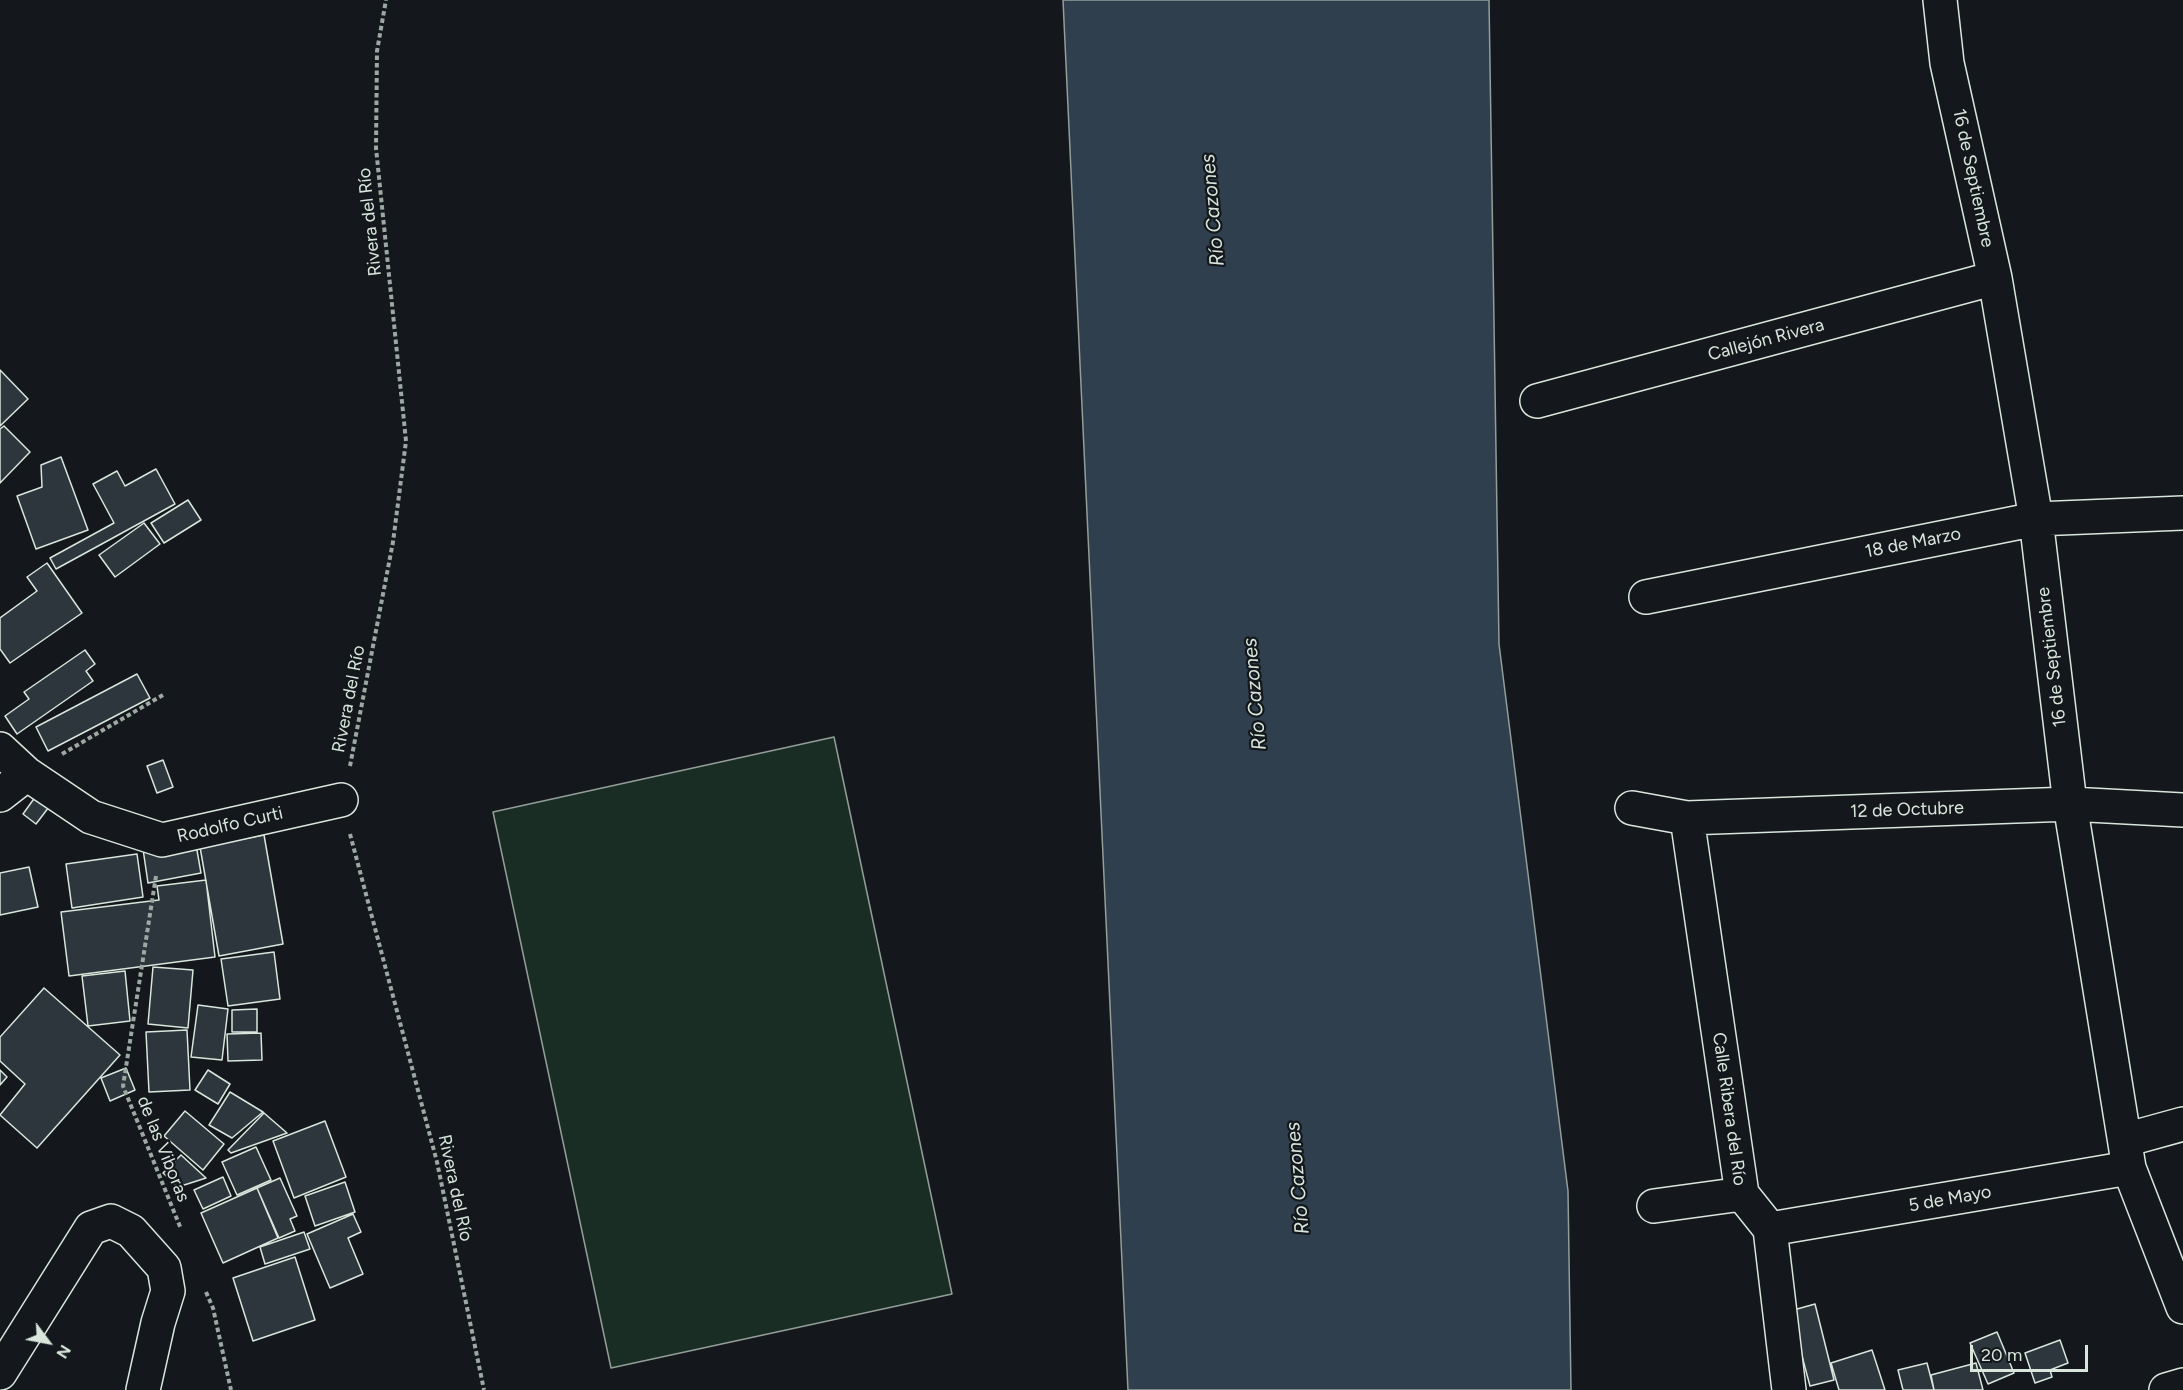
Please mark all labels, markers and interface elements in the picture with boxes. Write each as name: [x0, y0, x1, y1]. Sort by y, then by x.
street label: 16 de Septiembre: [1948, 107, 1998, 249]
water label: Río Cazones: [1196, 153, 1230, 267]
street label: Rivera del Río: [354, 167, 386, 277]
street label: Callejón Rivera: [1706, 314, 1826, 366]
street label: 18 de Marzo: [1863, 523, 1963, 563]
street label: 16 de Septiembre: [2033, 586, 2071, 728]
water label: Río Cazones: [1238, 637, 1272, 751]
street label: Rivera del Río: [328, 644, 370, 754]
street label: 12 de Octubre: [1850, 797, 1964, 823]
street label: Rodolfo Curti: [175, 802, 285, 848]
street label: Calle Ribera del Río: [1708, 1031, 1750, 1187]
street label: de las Viboras: [132, 1093, 194, 1205]
water label: Río Cazones: [1281, 1121, 1315, 1235]
street label: Rivera del Río: [433, 1133, 477, 1243]
street label: 5 de Mayo: [1907, 1181, 1993, 1217]
north arrow: [18, 1312, 78, 1372]
scale bar: [1973, 1333, 2092, 1371]
text: N: [52, 1342, 75, 1362]
text: 20 m: [1981, 1344, 2022, 1366]

